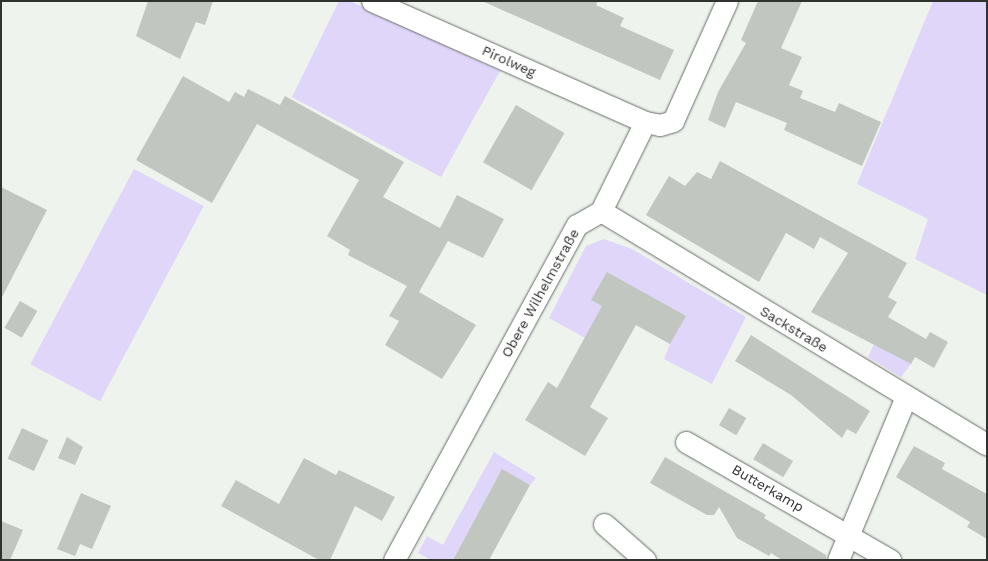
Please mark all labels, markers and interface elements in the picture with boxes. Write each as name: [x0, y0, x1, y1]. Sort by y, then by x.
street label: Pirolweg: [479, 42, 539, 80]
street label: Obere Wilhelmstraße: [498, 226, 582, 360]
street label: Sackstraße: [757, 302, 831, 356]
street label: Butterkamp: [729, 461, 807, 515]

